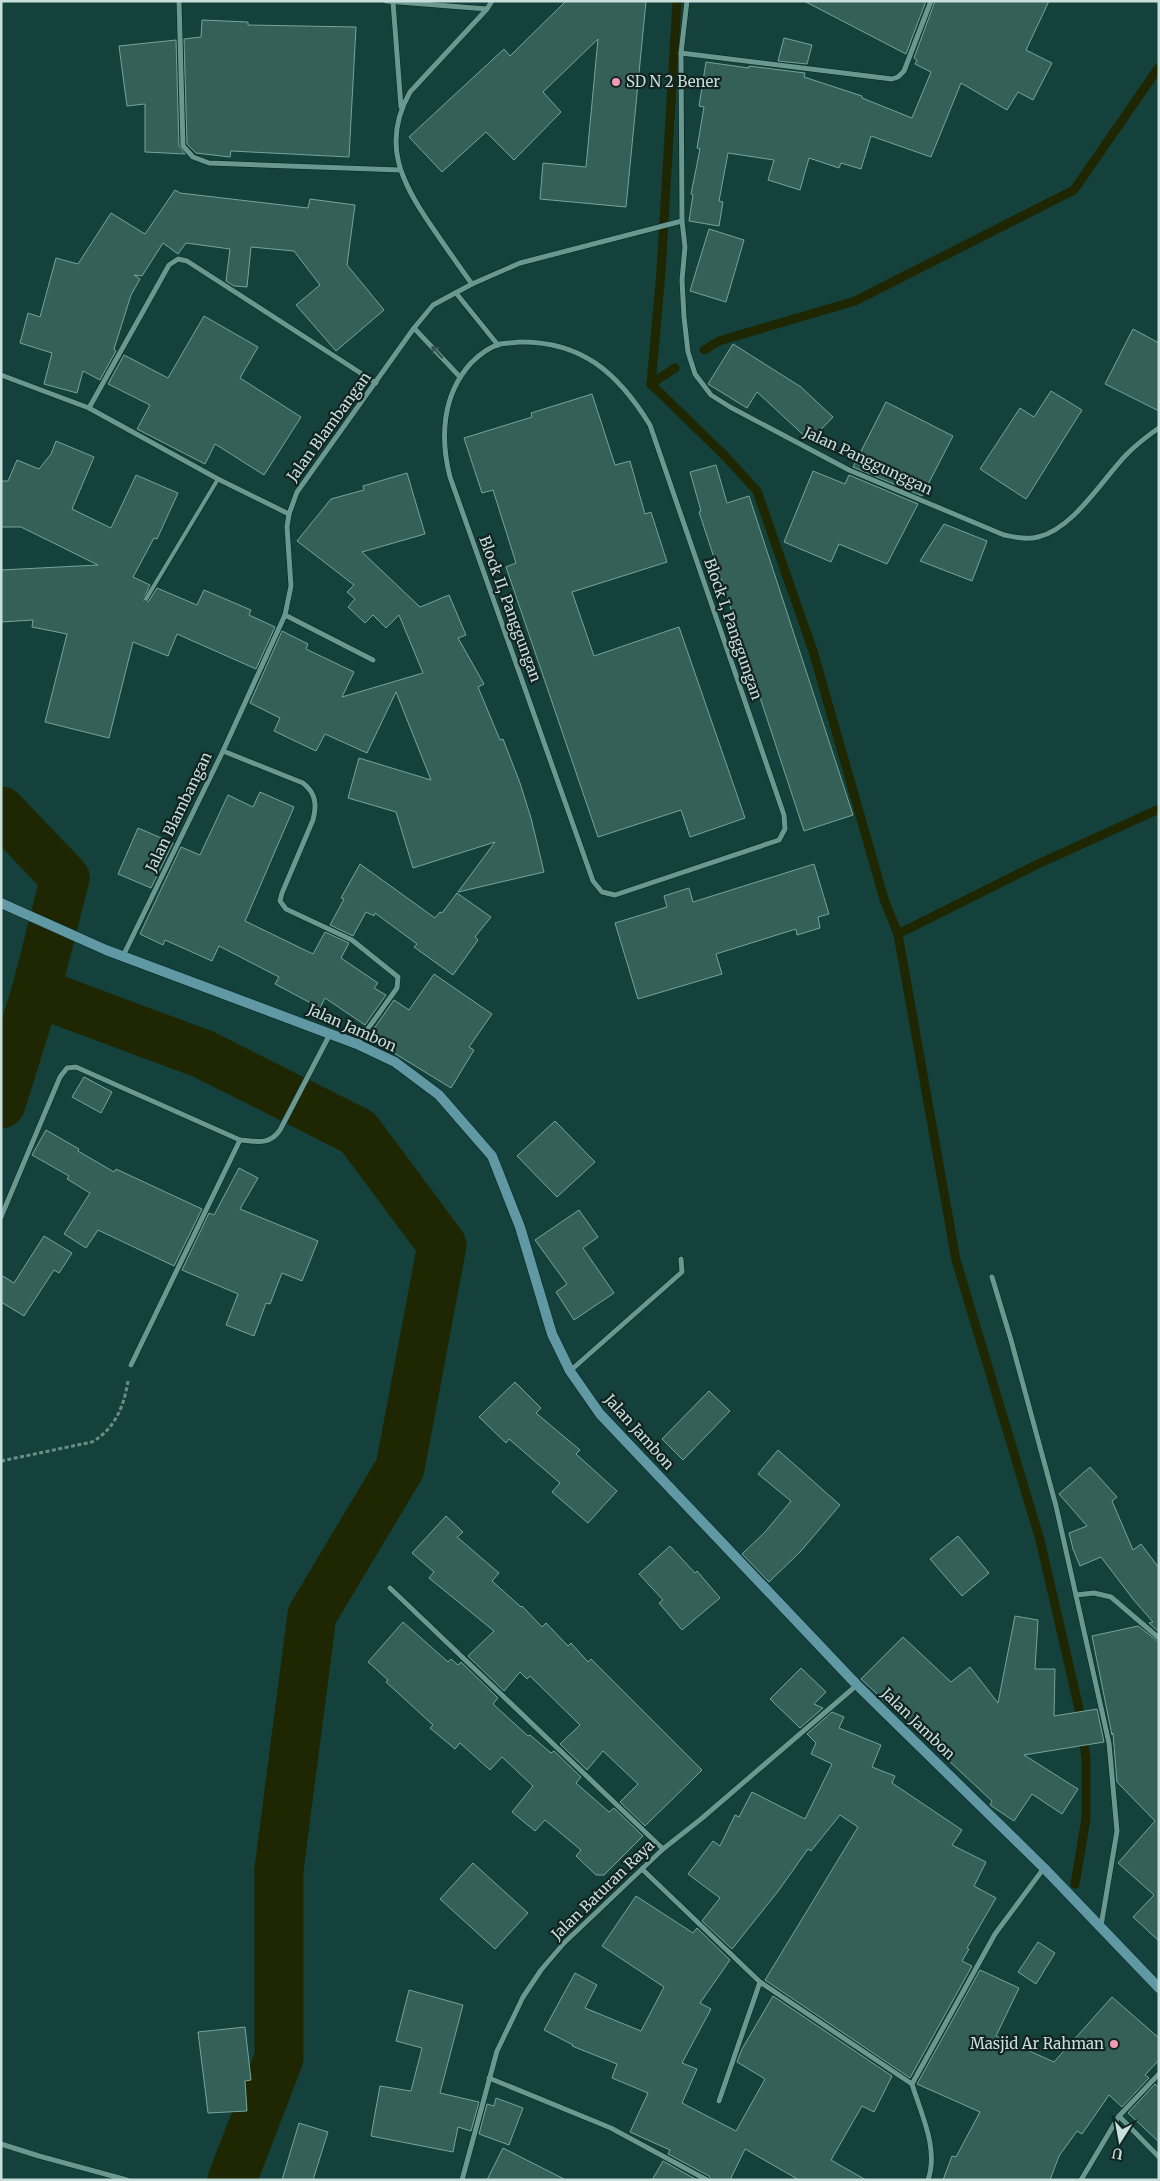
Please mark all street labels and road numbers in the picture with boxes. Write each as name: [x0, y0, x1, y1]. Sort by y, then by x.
street label: Jalan Blambangan: [282, 368, 375, 486]
street label: Jalan Panggunggan: [800, 422, 936, 499]
street label: Block II, Panggungan: [475, 533, 546, 685]
street label: Block I, Panggungan: [700, 555, 767, 702]
street label: Jalan Blambangan: [141, 749, 216, 876]
street label: Jalan Jambon: [304, 999, 400, 1056]
street label: Jalan Jambon: [600, 1389, 678, 1474]
street label: Jalan Jambon: [877, 1683, 959, 1764]
street label: Jalan Baturan Raya: [546, 1836, 658, 1944]

